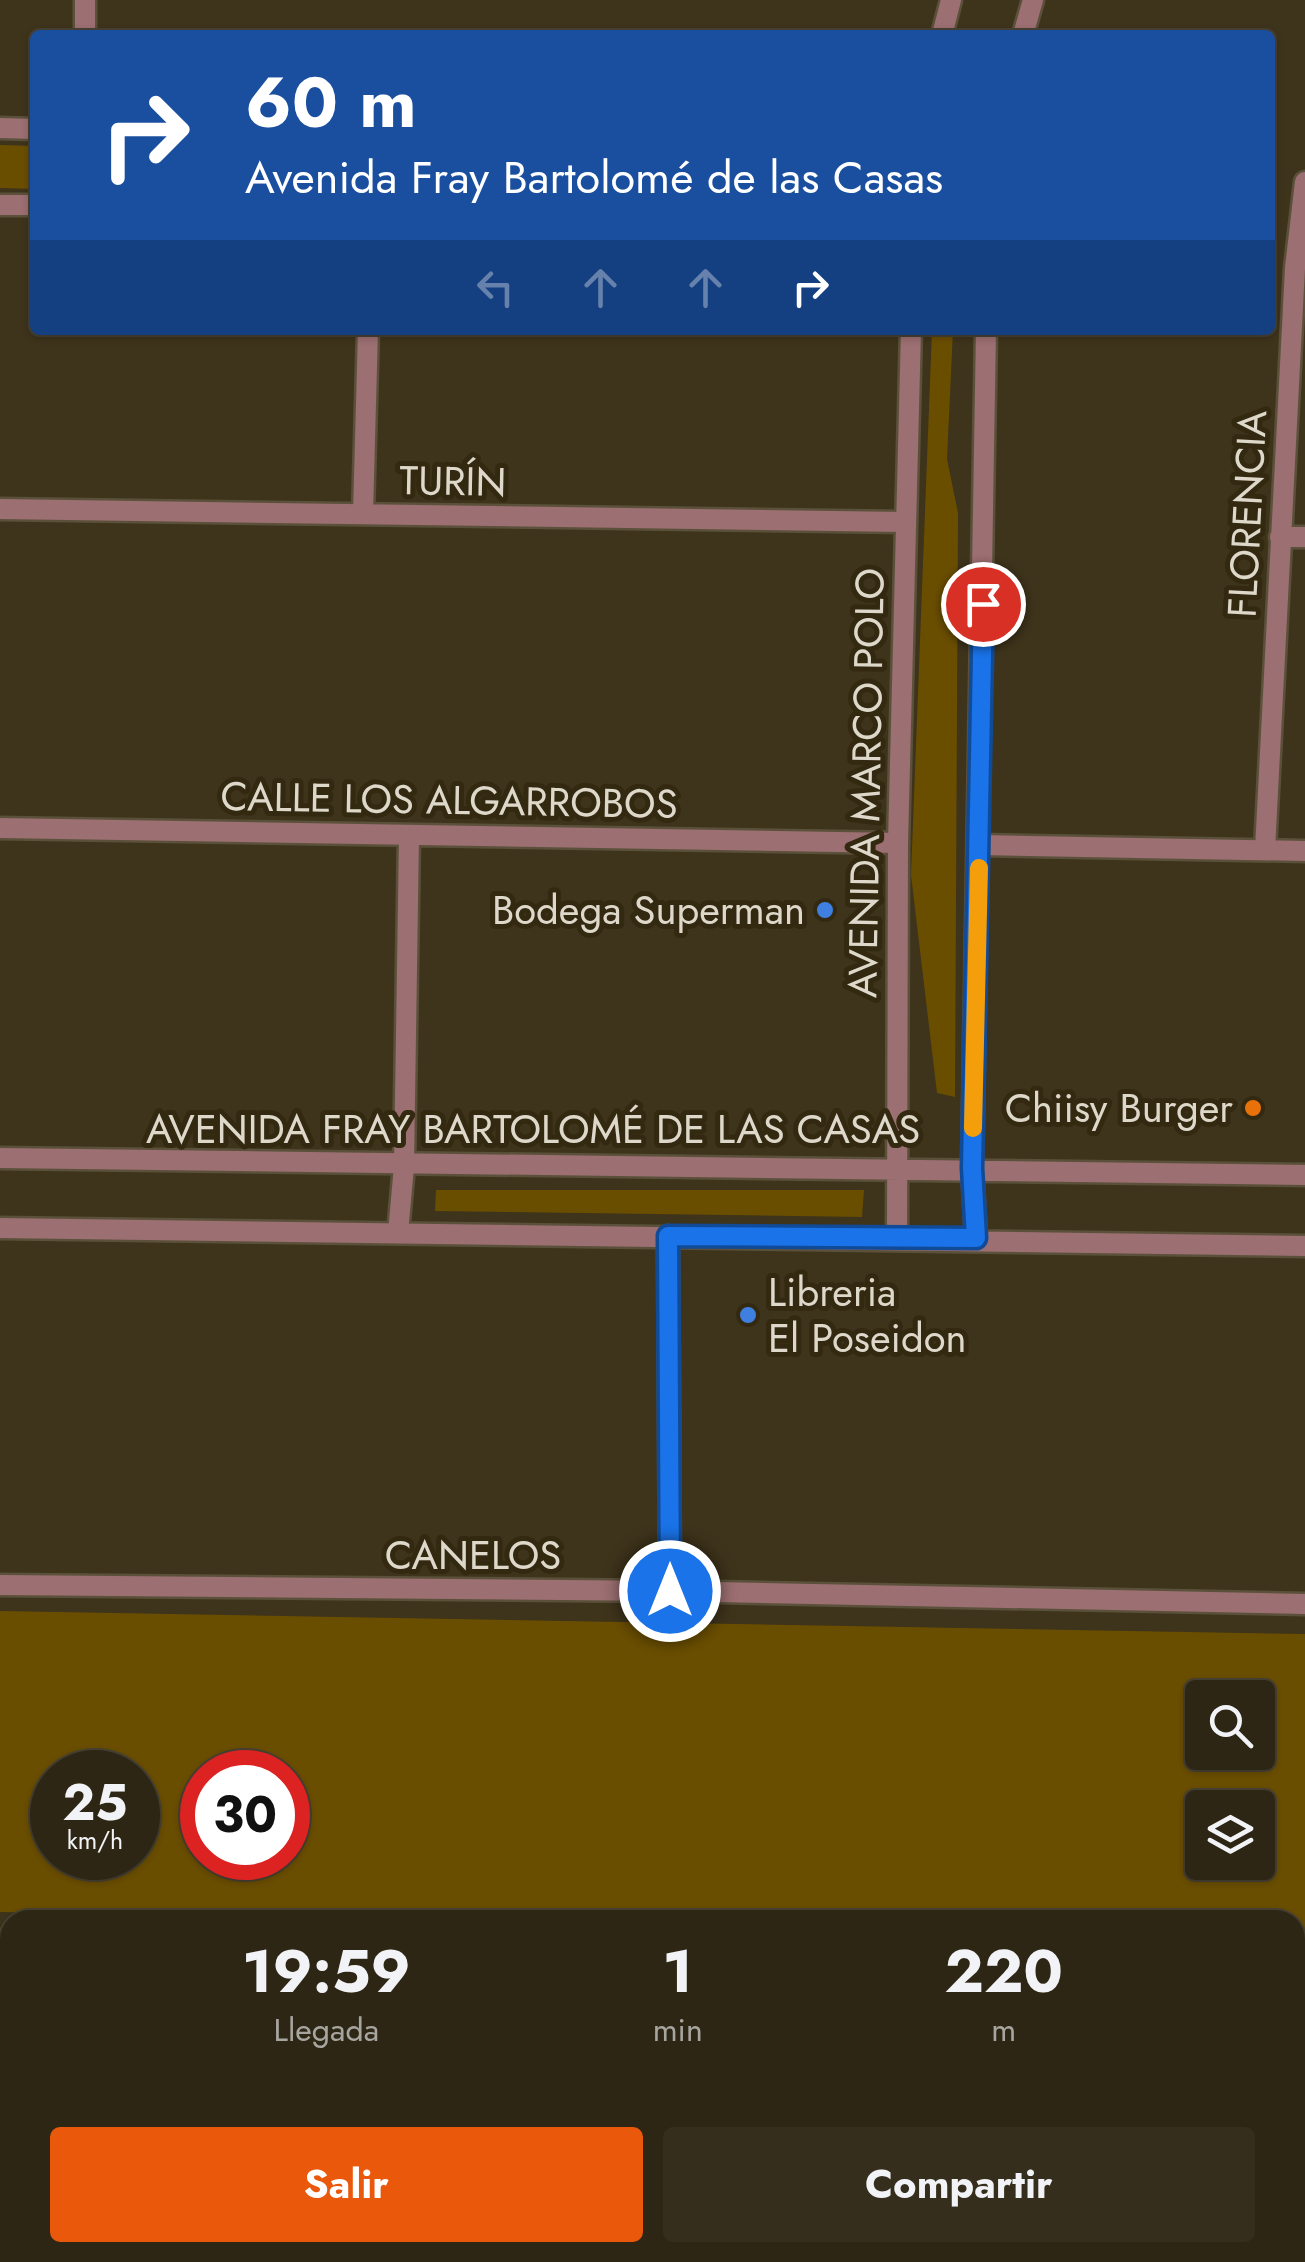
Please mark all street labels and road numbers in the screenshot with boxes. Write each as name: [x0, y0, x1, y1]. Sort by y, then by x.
street label: FLORENCIA: [1213, 408, 1281, 619]
street label: TURÍN: [399, 451, 507, 511]
street label: AVENIDA MARCO POLO: [833, 567, 899, 999]
street label: CALLE LOS ALGARROBOS: [220, 767, 678, 833]
street label: AVENIDA FRAY BARTOLOMÉ DE LAS CASAS: [146, 1100, 920, 1158]
street label: CANELOS: [385, 1526, 561, 1584]

